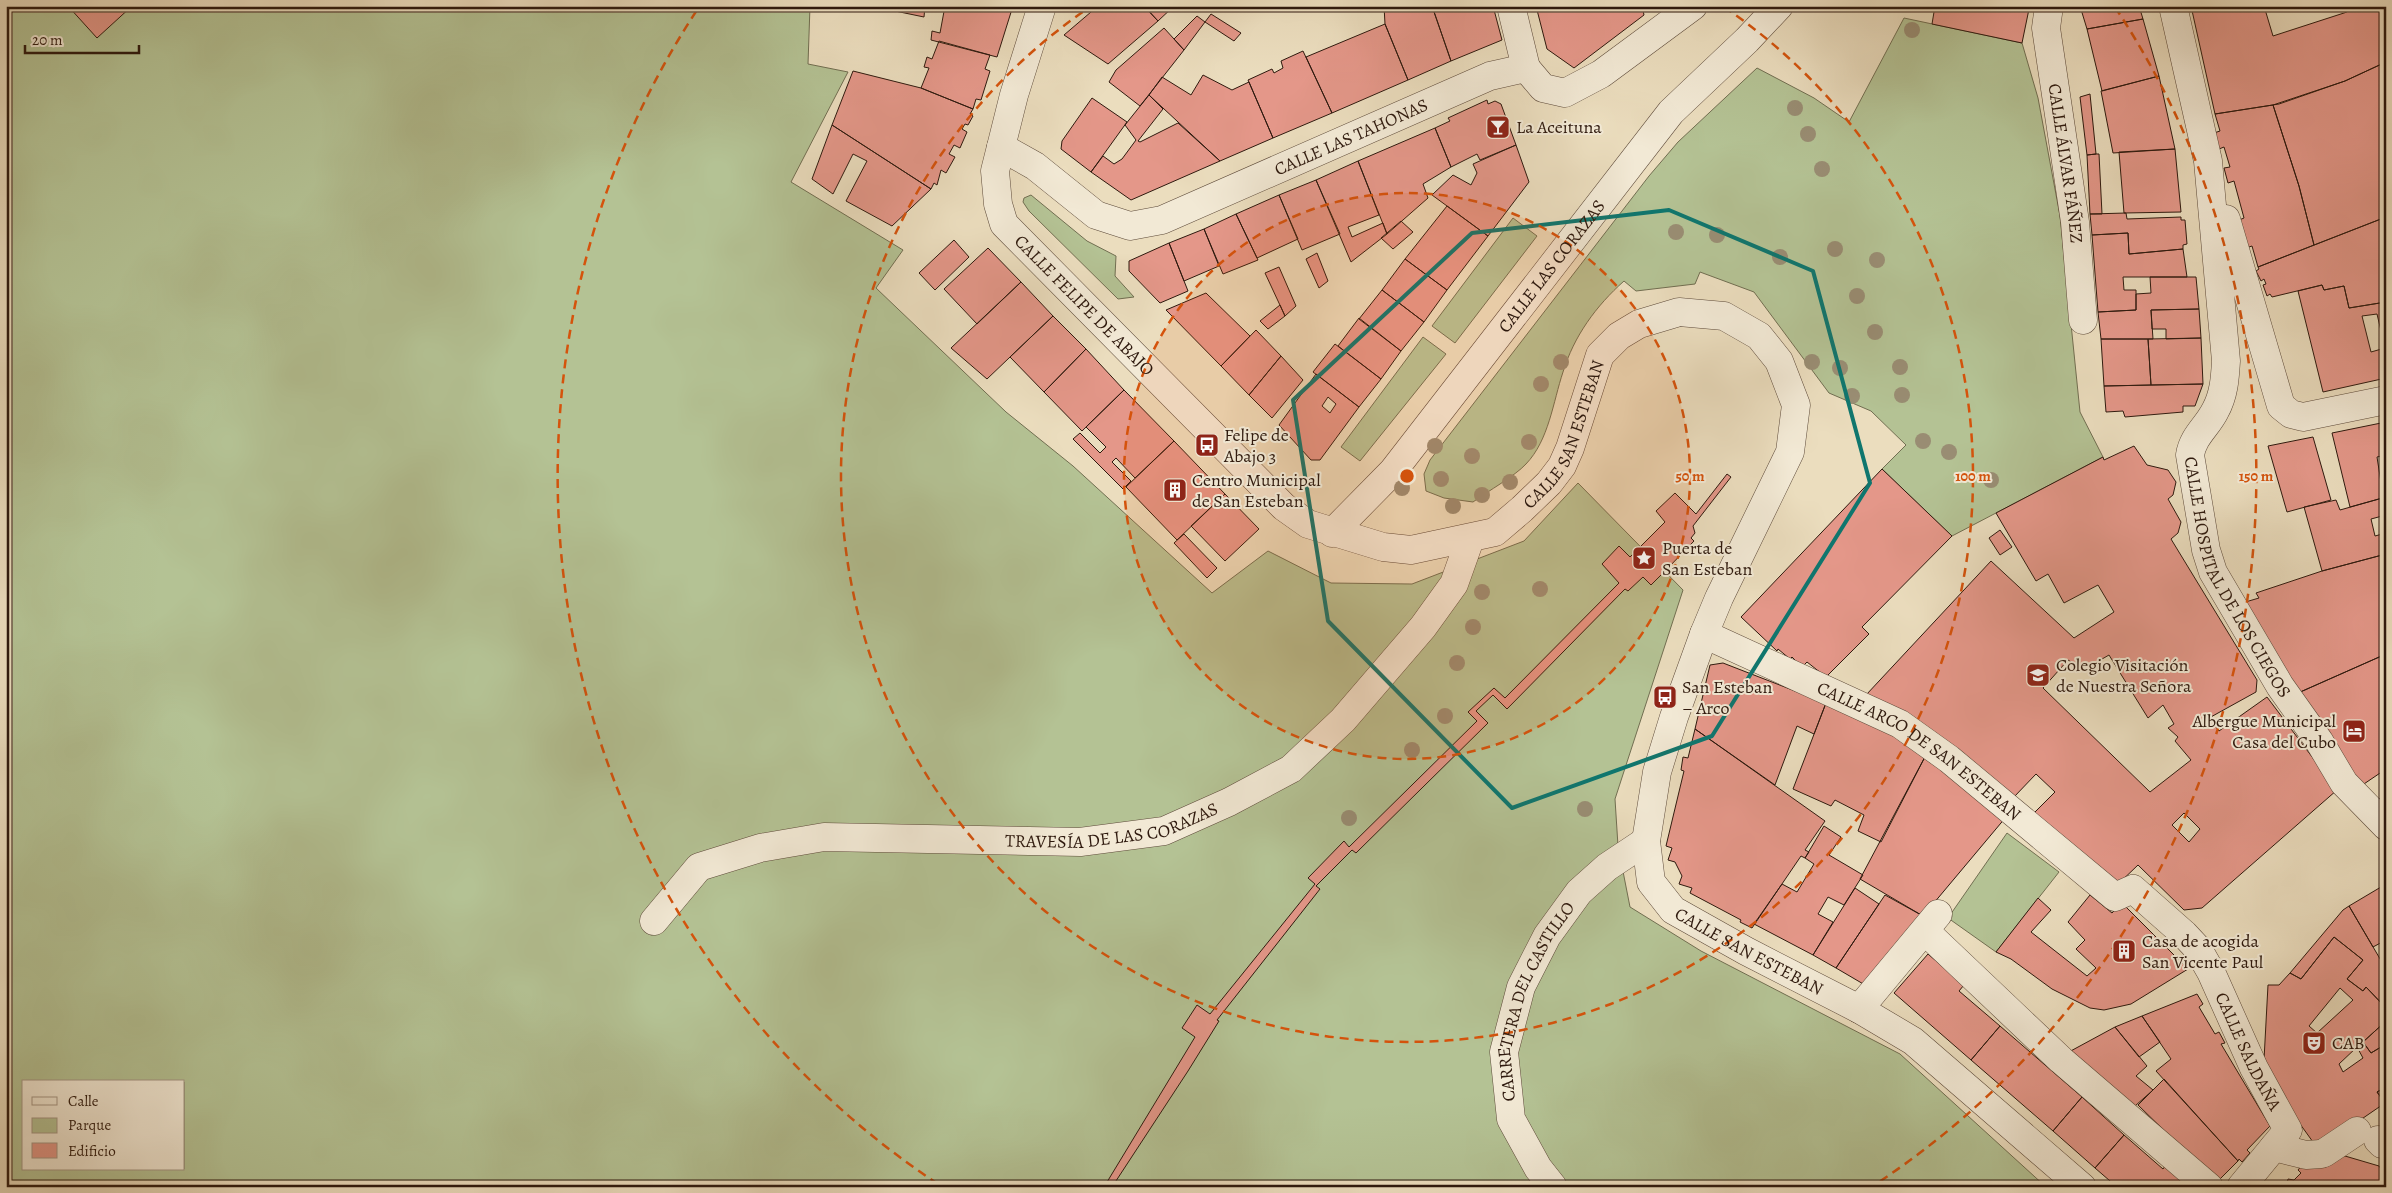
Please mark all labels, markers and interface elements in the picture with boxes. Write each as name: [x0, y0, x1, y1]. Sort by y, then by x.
scale bar: [25, 22, 139, 54]
text: 20 m: [32, 30, 63, 50]
street label: CALLE ÁLVAR FÁÑEZ: [2042, 82, 2089, 244]
street label: CALLE LAS TAHONAS: [1270, 93, 1432, 181]
bar icon: La Aceituna: [1485, 114, 1511, 140]
place label: La Aceituna: [1516, 115, 1602, 139]
street label: CALLE LAS CORAZAS: [1492, 195, 1611, 338]
street label: CALLE FELIPE DE ABAJO: [1009, 229, 1160, 381]
street label: CALLE SAN ESTEBAN: [1518, 357, 1610, 514]
place label: Felipe de Abajo 3: [1223, 423, 1289, 468]
bus stop icon: Felipe de Abajo 3: [1194, 432, 1220, 458]
street label: CALLE HOSPITAL DE LOS CIEGOS: [2178, 455, 2297, 702]
text: 50 m: [1675, 466, 1705, 486]
text: 100 m: [1955, 466, 1991, 486]
text: 150 m: [2239, 466, 2274, 486]
centre of rings: [1398, 467, 1416, 485]
place label: Centro Municipal de San Esteban: [1192, 468, 1321, 513]
building icon: Centro Municipal de San Esteban: [1162, 477, 1188, 503]
place label: Puerta de San Esteban: [1662, 536, 1752, 581]
place icon: Puerta de San Esteban: [1631, 545, 1657, 571]
place label: Colegio Visitación de Nuestra Señora: [2056, 653, 2192, 698]
school or university icon: Colegio Visitación de Nuestra Señora: [2025, 662, 2051, 688]
place label: San Esteban – Arco: [1682, 675, 1772, 720]
street label: CALLE ARCO DE SAN ESTEBAN: [1813, 676, 2026, 826]
bus stop icon: San Esteban – Arco: [1652, 684, 1678, 710]
place label: Albergue Municipal Casa del Cubo: [2191, 709, 2337, 754]
hotel icon: Albergue Municipal Casa del Cubo: [2341, 718, 2367, 744]
street label: TRAVESÍA DE LAS CORAZAS: [1005, 796, 1222, 854]
street label: CARRETERA DEL CASTILLO: [1492, 897, 1580, 1103]
street label: CALLE SAN ESTEBAN: [1671, 902, 1827, 1001]
place label: Casa de acogida San Vicente Paul: [2142, 929, 2264, 974]
building icon: Casa de acogida San Vicente Paul: [2111, 938, 2137, 964]
street label: CALLE SALDAÑA: [2210, 988, 2287, 1115]
theatre icon: CAB: [2301, 1030, 2327, 1056]
place label: CAB: [2332, 1031, 2365, 1055]
legend: [22, 1080, 185, 1170]
text: Calle: [68, 1091, 99, 1111]
text: Parque: [68, 1115, 111, 1135]
text: Edificio: [68, 1141, 116, 1161]

